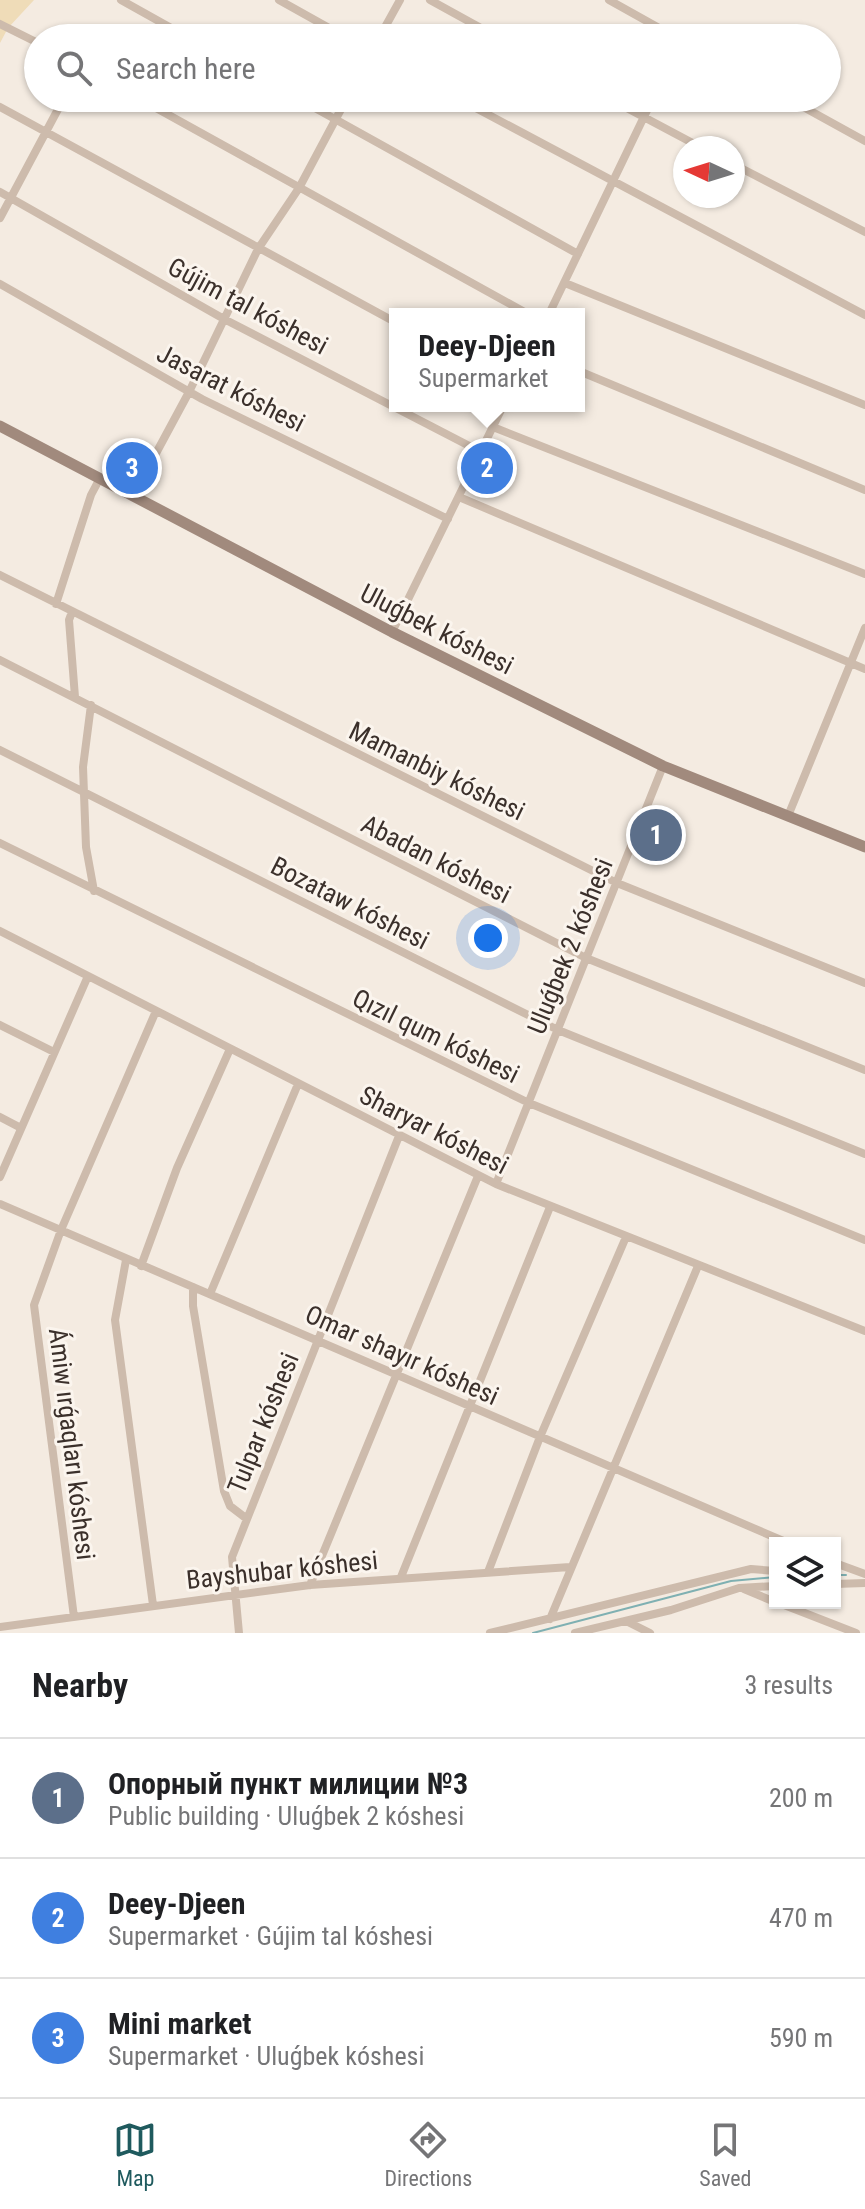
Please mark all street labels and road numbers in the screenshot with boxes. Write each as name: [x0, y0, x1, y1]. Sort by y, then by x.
street label: Gújim tal kóshesi: [163, 251, 333, 361]
street label: Jasarat kóshesi: [152, 338, 310, 438]
street label: Uluǵbek kóshesi: [355, 578, 519, 680]
street label: Mamanbiy kóshesi: [344, 716, 530, 826]
street label: Abadan kóshesi: [356, 809, 516, 909]
street label: Bozataw kóshesi: [266, 850, 434, 956]
street label: Uluǵbek 2 kóshesi: [521, 854, 619, 1038]
street label: Qızıl qum kóshesi: [348, 983, 524, 1089]
street label: Sharyar kóshesi: [355, 1080, 513, 1180]
street label: Omar shayır kóshesi: [301, 1299, 503, 1411]
street label: Ámiw ırǵaqları kóshesi: [43, 1326, 101, 1562]
street label: Tulpar kóshesi: [221, 1348, 305, 1498]
street label: Bayshubar kóshesi: [185, 1545, 379, 1595]

